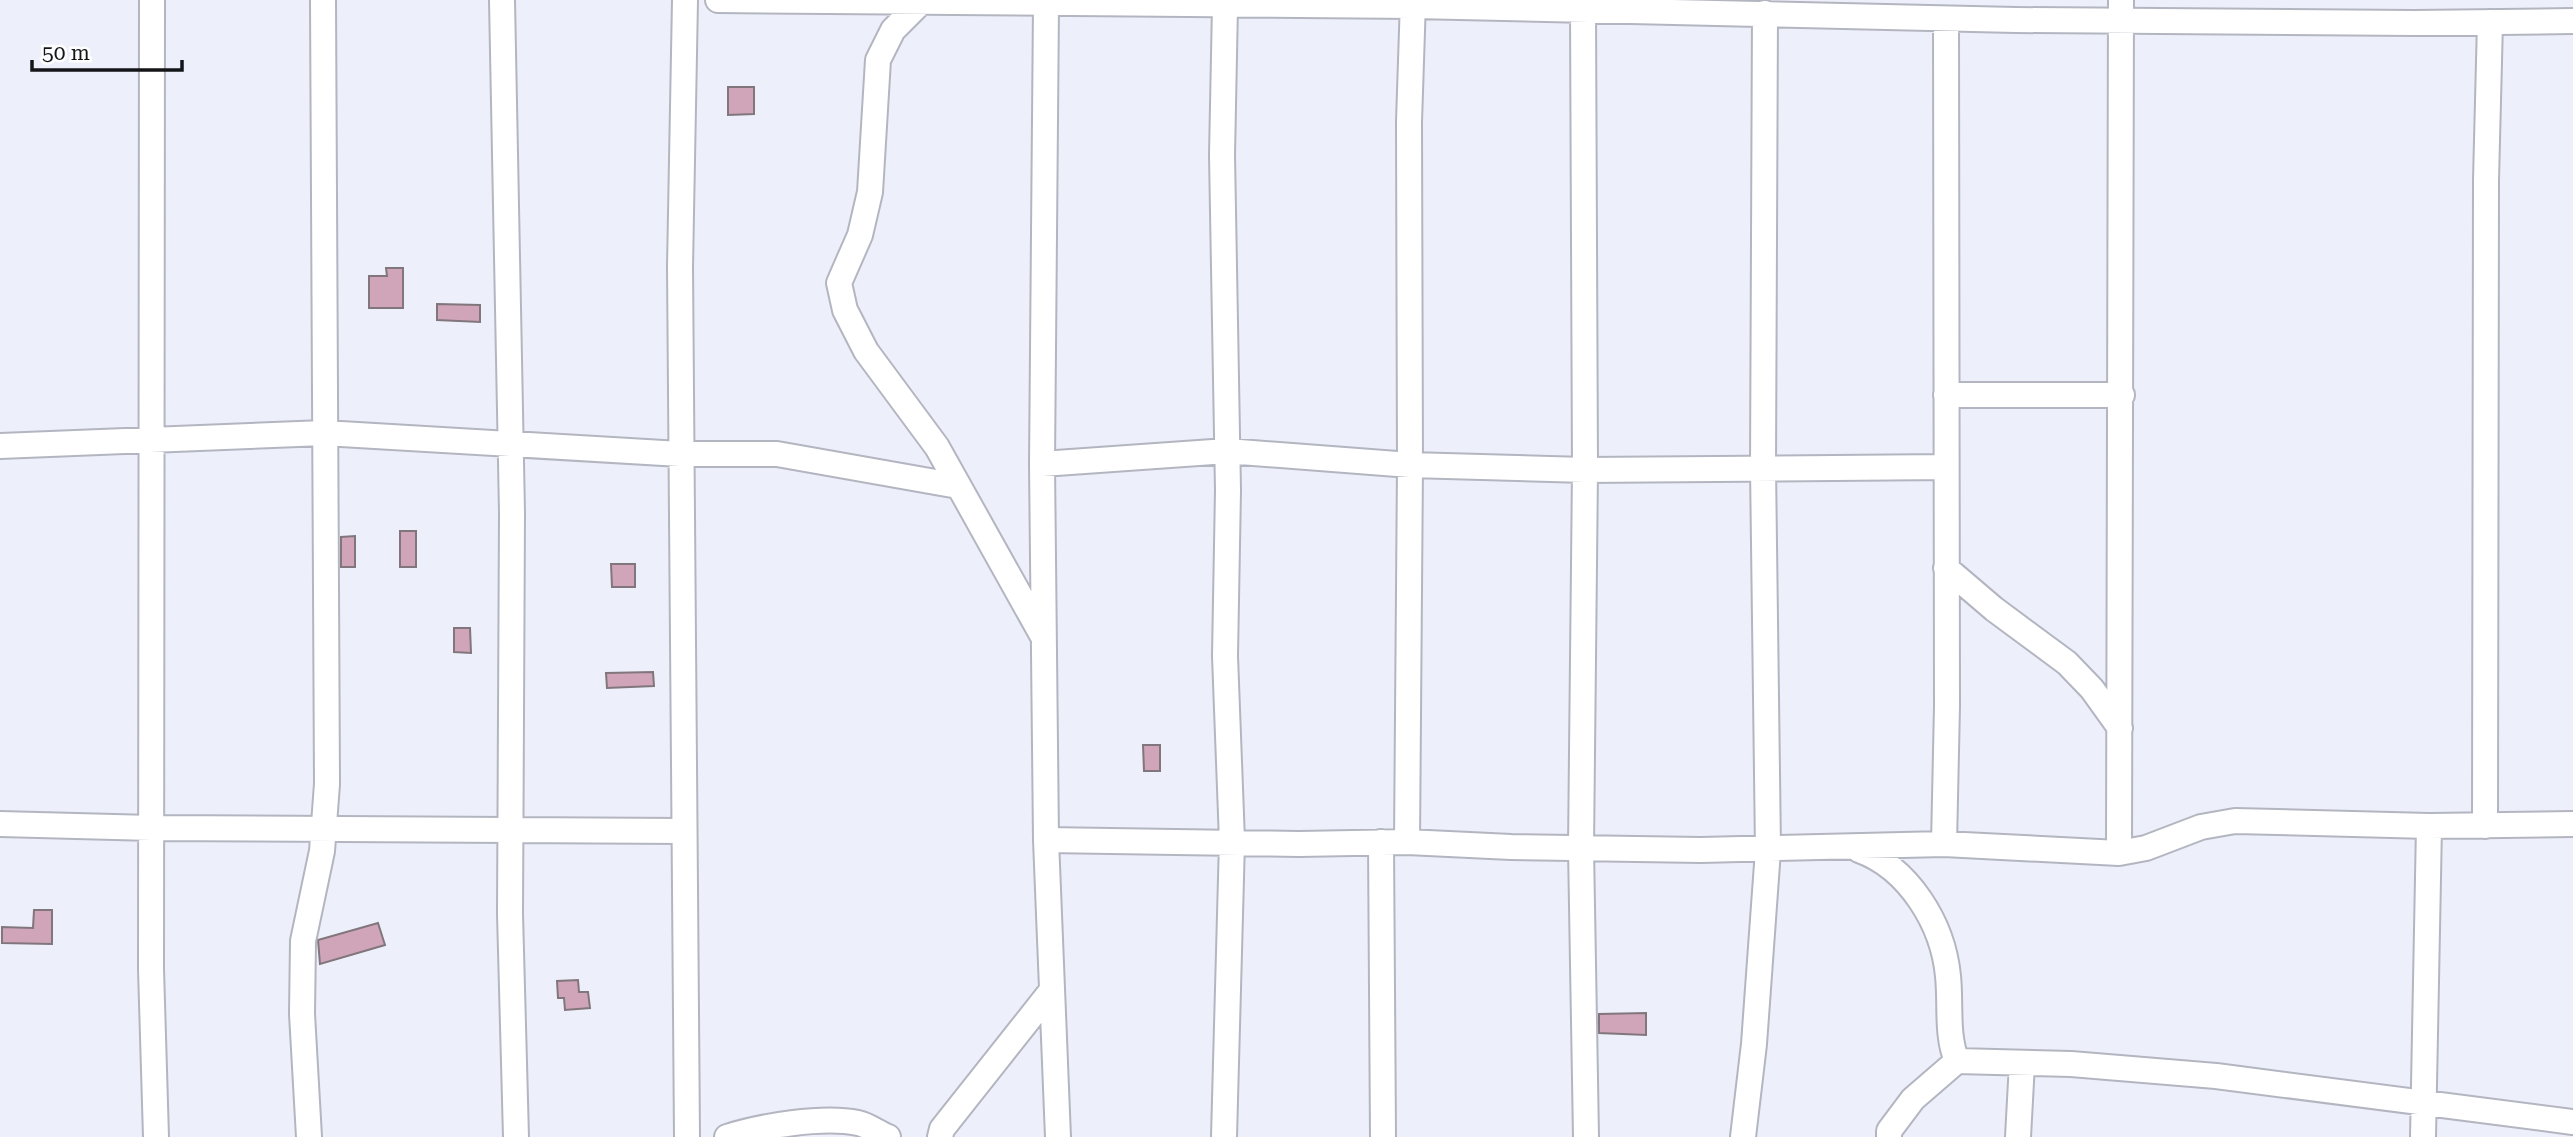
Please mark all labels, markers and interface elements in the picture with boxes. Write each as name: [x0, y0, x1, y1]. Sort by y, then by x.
scale bar: [32, 28, 182, 72]
text: 50 m: [42, 41, 90, 65]

